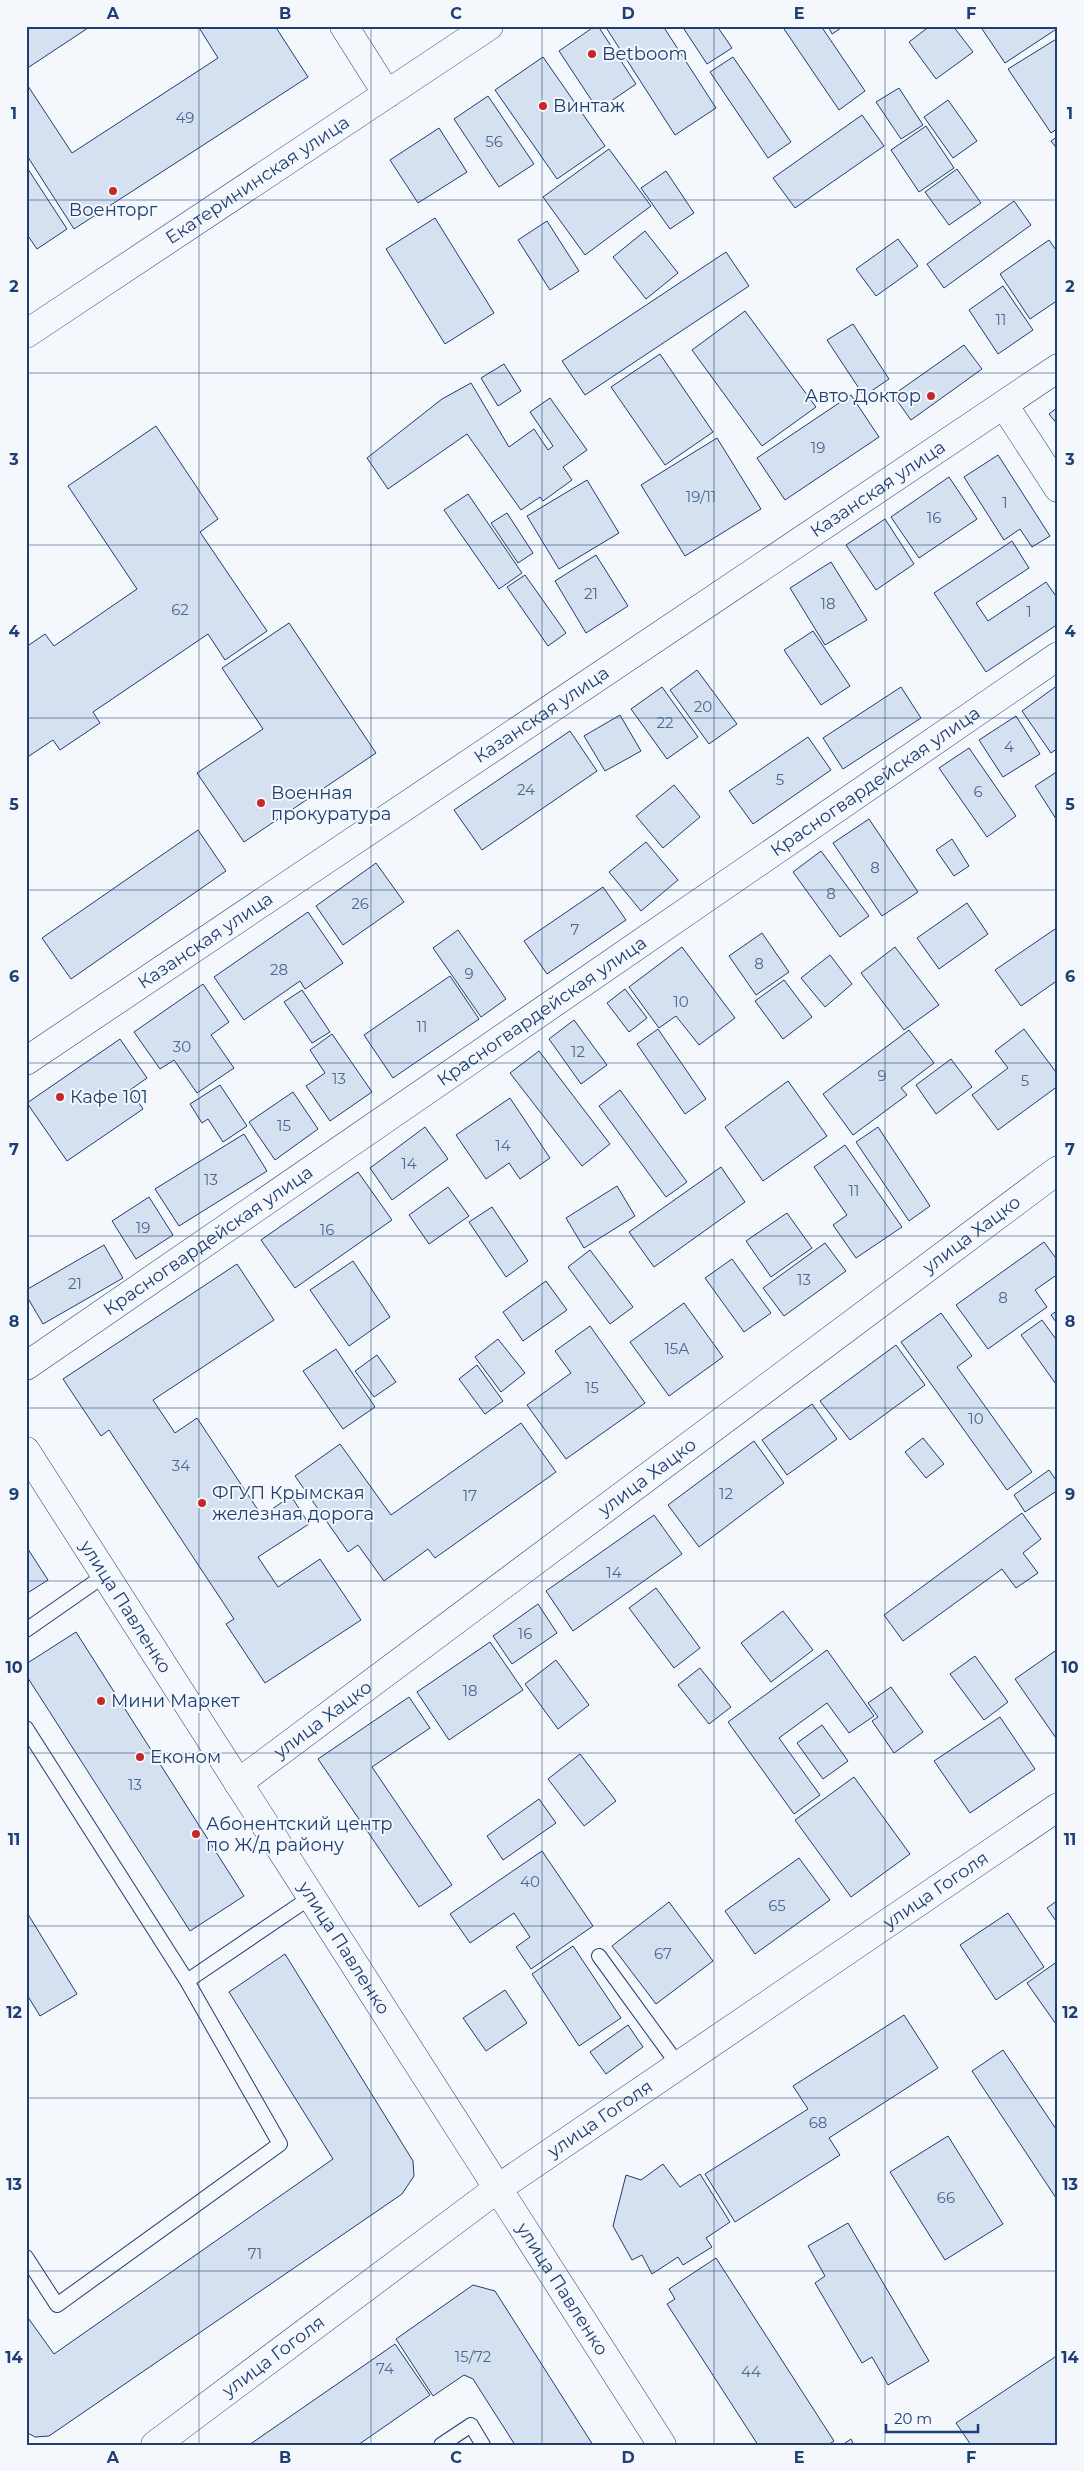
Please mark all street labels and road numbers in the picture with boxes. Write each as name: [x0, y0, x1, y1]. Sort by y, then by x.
street label: Екатерининская улица: [161, 111, 354, 249]
street label: Казанская улица: [806, 436, 949, 542]
street label: Казанская улица: [470, 662, 613, 768]
street label: Красногвардейская улица: [766, 702, 984, 861]
street label: Казанская улица: [134, 887, 277, 994]
street label: Красногвардейская улица: [433, 931, 651, 1091]
street label: Красногвардейская улица: [99, 1161, 317, 1320]
street label: улица Хацко: [917, 1191, 1025, 1279]
street label: улица Хацко: [593, 1433, 701, 1521]
street label: улица Павленко: [75, 1535, 176, 1677]
street label: улица Хацко: [269, 1676, 376, 1764]
street label: улица Гоголя: [878, 1847, 993, 1934]
street label: улица Павленко: [293, 1877, 395, 2019]
street label: улица Гоголя: [543, 2075, 657, 2163]
street label: улица Павленко: [511, 2218, 613, 2360]
street label: улица Гоголя: [217, 2311, 329, 2402]

